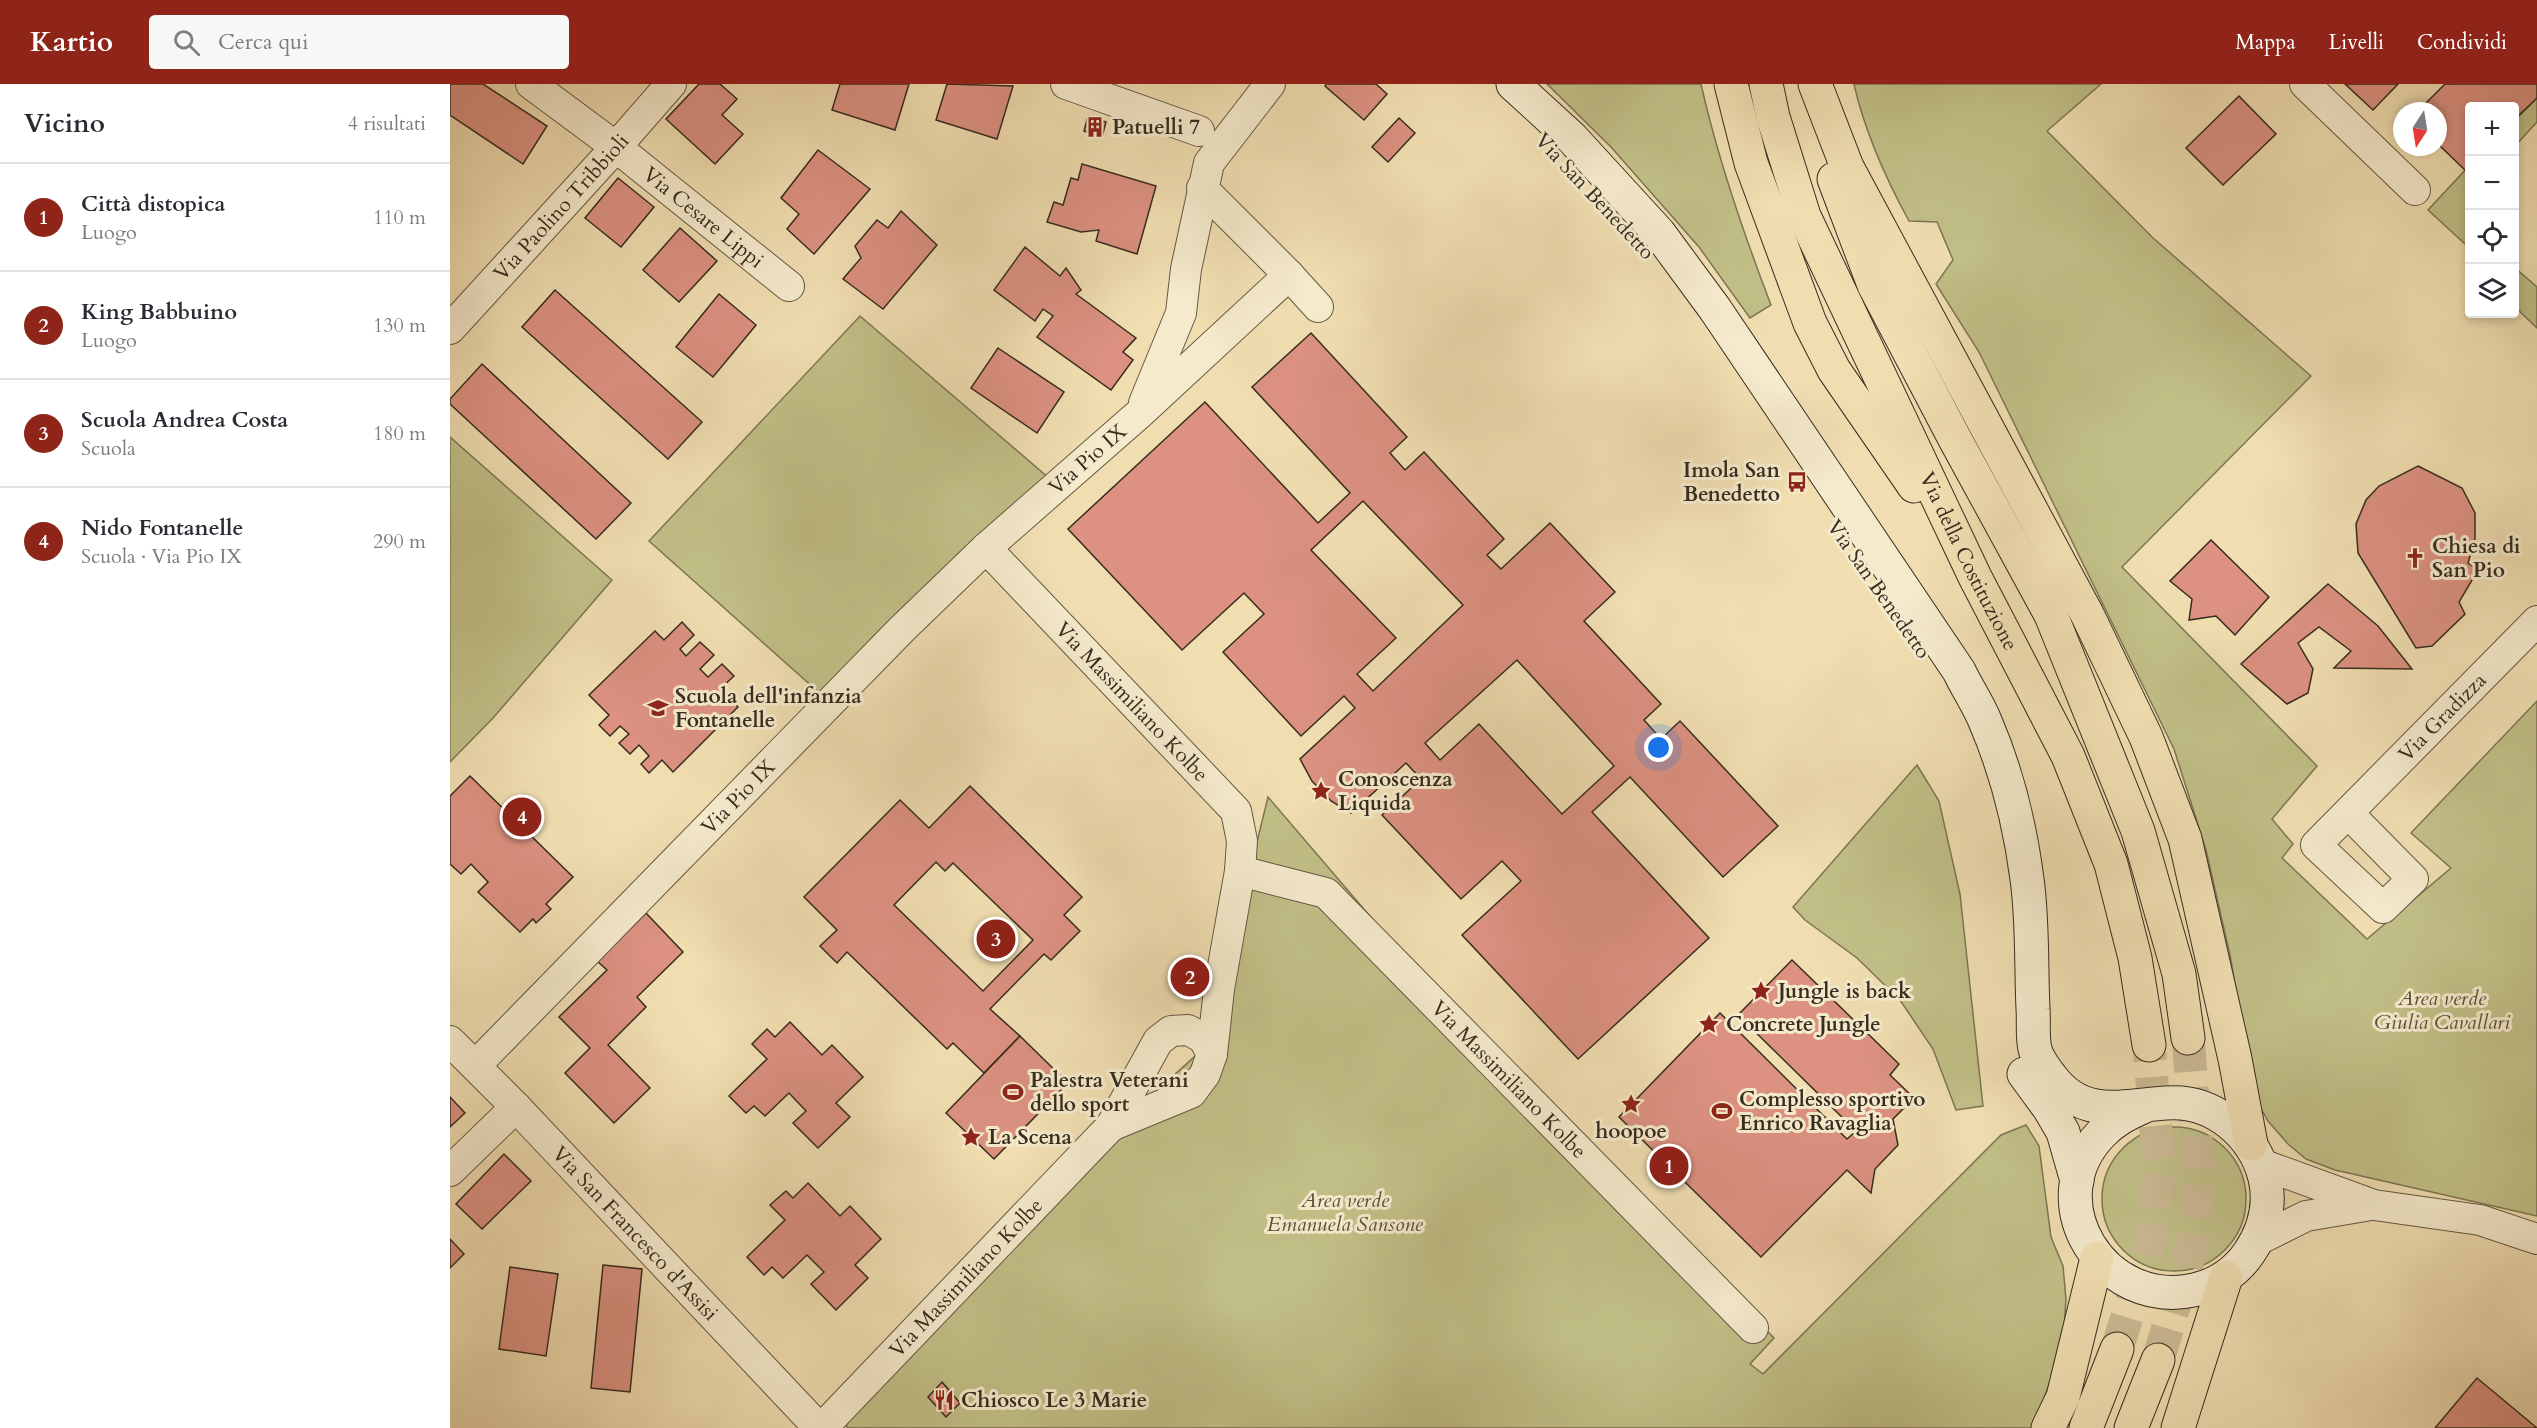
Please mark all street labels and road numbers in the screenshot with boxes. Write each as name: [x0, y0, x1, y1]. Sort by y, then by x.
street label: Via San Benedetto: [1528, 127, 1661, 266]
street label: Via Paolino Tribbioli: [487, 128, 636, 287]
street label: Via Cesare Lippi: [637, 160, 770, 275]
street label: Via Pio IX: [1042, 417, 1133, 502]
street label: Via della Costituzione: [1912, 467, 2025, 656]
street label: Via San Benedetto: [1820, 514, 1937, 665]
street label: Via Massimiliano Kolbe: [1049, 616, 1215, 788]
street label: Via Gradizza: [2392, 667, 2493, 768]
street label: Via Pio IX: [695, 753, 782, 841]
street label: Via Massimiliano Kolbe: [1424, 994, 1593, 1165]
street label: Via San Francesco d'Assisi: [545, 1140, 725, 1327]
street label: Via Massimiliano Kolbe: [883, 1192, 1050, 1364]

